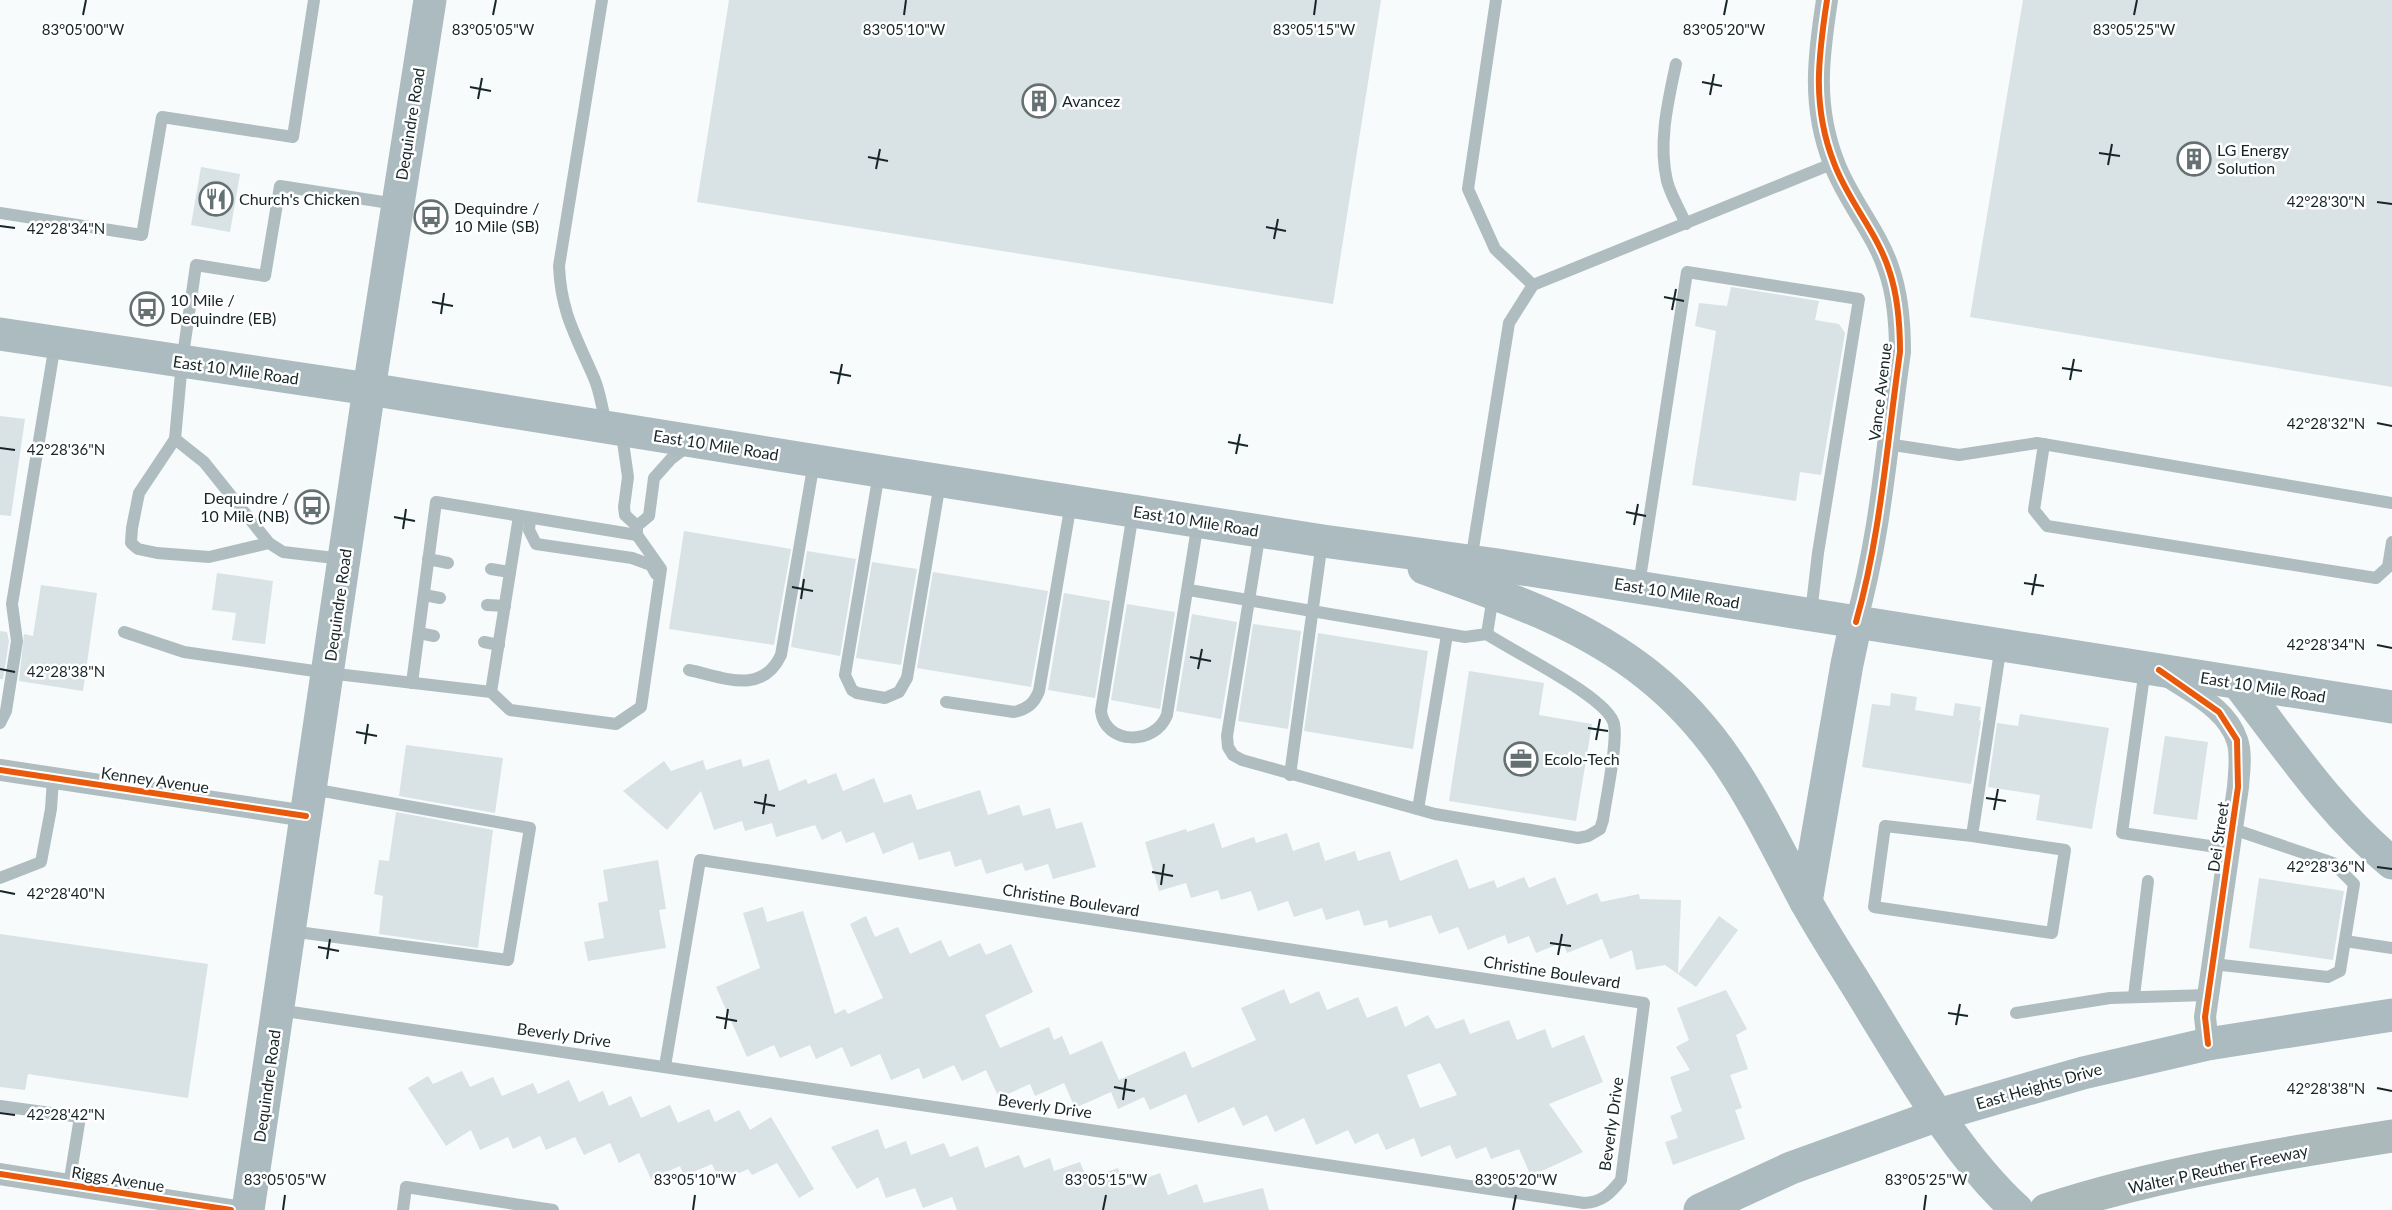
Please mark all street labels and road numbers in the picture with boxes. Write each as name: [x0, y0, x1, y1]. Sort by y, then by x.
street label: Dequindre Road: [391, 66, 428, 182]
street label: Vance Avenue: [1864, 342, 1895, 442]
street label: East 10 Mile Road: [172, 351, 300, 388]
street label: East 10 Mile Road: [652, 425, 780, 464]
street label: East 10 Mile Road: [1132, 501, 1260, 540]
street label: Dequindre Road: [320, 547, 355, 663]
street label: East 10 Mile Road: [1613, 573, 1741, 612]
street label: East 10 Mile Road: [2199, 667, 2327, 706]
street label: Kenney Avenue: [100, 763, 210, 796]
street label: Dei Street: [2203, 800, 2232, 873]
street label: Christine Boulevard: [1001, 879, 1141, 920]
street label: Christine Boulevard: [1482, 951, 1622, 992]
street label: Beverly Drive: [516, 1019, 612, 1051]
street label: Dequindre Road: [249, 1028, 284, 1144]
street label: East Heights Drive: [1974, 1058, 2104, 1113]
street label: Beverly Drive: [1595, 1076, 1627, 1172]
street label: Beverly Drive: [997, 1090, 1093, 1122]
street label: Walter P Reuther Freeway: [2126, 1140, 2310, 1197]
street label: Riggs Avenue: [70, 1162, 166, 1195]

